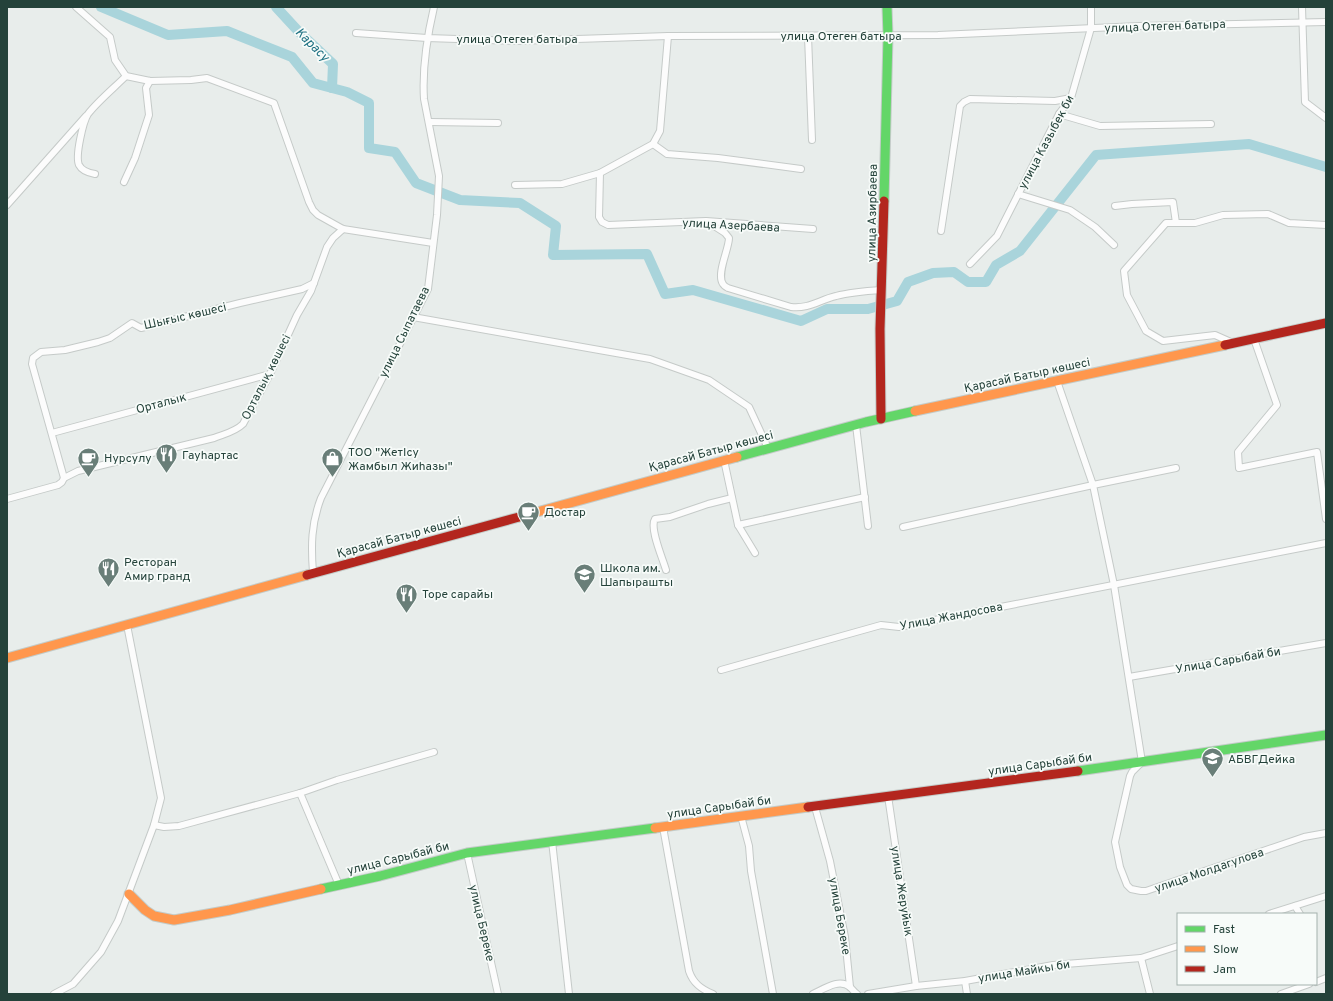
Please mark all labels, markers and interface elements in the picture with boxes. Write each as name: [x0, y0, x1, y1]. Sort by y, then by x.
street label: улица Отеген батыра: [1104, 17, 1226, 37]
water label: Карасу: [291, 25, 333, 67]
street label: улица Отеген батыра: [780, 29, 902, 45]
street label: улица Отеген батыра: [456, 32, 578, 48]
street label: улица Казыбек би: [1015, 93, 1078, 192]
street label: улица Азирбаева: [864, 164, 882, 262]
street label: улица Азербаева: [682, 215, 780, 237]
street label: улица Сыпатаева: [376, 284, 434, 381]
street label: Шығыс көшесі: [142, 300, 228, 334]
street label: Орталық көшесі: [238, 332, 295, 423]
street label: Қарасай Батыр көшесі: [963, 355, 1092, 397]
street label: Орталык: [134, 390, 188, 418]
street label: Қарасай Батыр көшесі: [647, 428, 775, 476]
restaurant icon: Гауhартас: [154, 442, 180, 475]
cafe icon: Нурсулу: [76, 445, 102, 478]
place label: ТОО "ЖетIсу Жамбыл Жиhазы": [348, 445, 453, 475]
shop icon: ТОО "ЖетIсу Жамбыл Жиhазы": [320, 446, 346, 479]
place label: Гауhартас: [182, 448, 239, 464]
place label: Нурсулу: [104, 451, 152, 467]
cafe icon: Достар: [515, 499, 541, 532]
place label: Достар: [544, 505, 586, 521]
street label: Қарасай Батыр көшесі: [335, 514, 463, 562]
place label: Ресторан Амир гранд: [124, 555, 191, 585]
restaurant icon: Ресторан Амир гранд: [96, 556, 122, 589]
place label: Школа им. Шапырашты: [600, 561, 673, 591]
school or university icon: Школа им. Шапырашты: [572, 562, 598, 595]
restaurant icon: Торе сарайы: [393, 581, 419, 614]
place label: Торе сарайы: [422, 587, 493, 603]
street label: Улица Жандосова: [898, 599, 1004, 635]
street label: Улица Сарыбай би: [1174, 644, 1282, 678]
school or university icon: АБВГДейка: [1199, 746, 1225, 779]
street label: улица Сарыбай би: [987, 750, 1093, 780]
place label: АБВГДейка: [1228, 752, 1295, 768]
street label: улица Сарыбай би: [666, 793, 772, 823]
street label: улица Сарыбай би: [345, 839, 451, 879]
street label: улица Жеруйык: [886, 845, 916, 938]
street label: улица Молдагулова: [1153, 845, 1266, 897]
street label: улица Береке: [824, 876, 854, 956]
street label: улица Береке: [464, 883, 498, 963]
legend: [1177, 913, 1317, 985]
text: Fast: [1213, 922, 1235, 938]
text: Slow: [1213, 942, 1239, 958]
street label: улица Майкы би: [977, 957, 1071, 987]
text: Jam: [1213, 962, 1236, 978]

